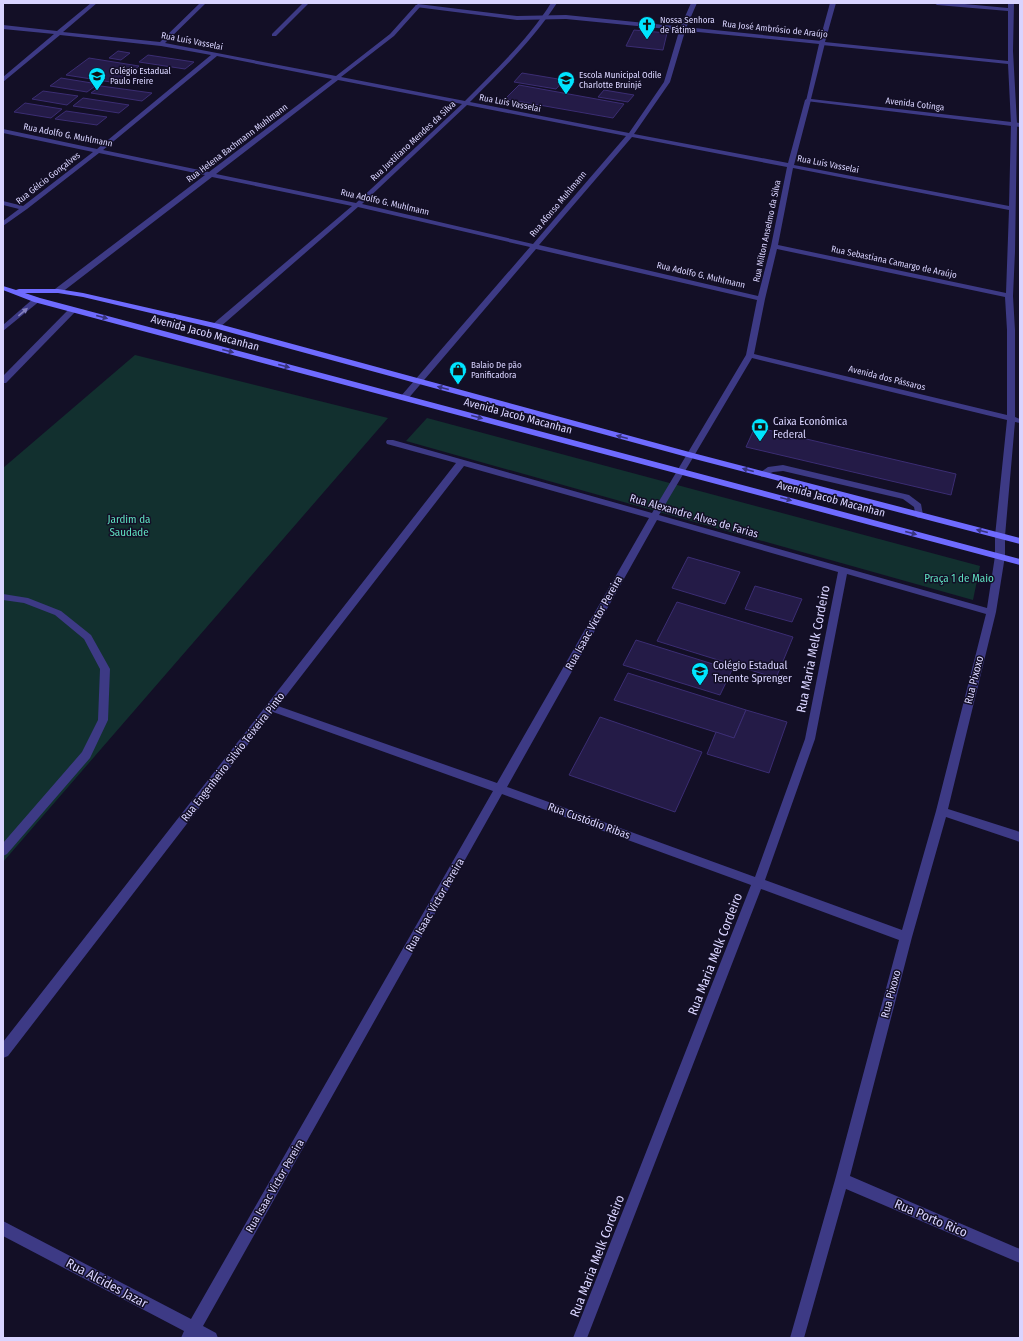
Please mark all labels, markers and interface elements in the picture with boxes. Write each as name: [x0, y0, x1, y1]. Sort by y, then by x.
church icon: Nossa Senhora de Fátima: [637, 15, 657, 40]
place label: Nossa Senhora de Fátima: [660, 15, 715, 35]
street label: Rua José Ambrósio de Araújo: [722, 18, 828, 40]
street label: Rua Luís Vasselai: [160, 30, 224, 52]
school or university icon: Colégio Estadual Paulo Freire: [87, 66, 107, 91]
place label: Colégio Estadual Paulo Freire: [110, 66, 171, 86]
school or university icon: Escola Municipal Odile Charlotte Bruinjé: [556, 70, 576, 95]
place label: Escola Municipal Odile Charlotte Bruinjé: [579, 70, 662, 90]
street label: Rua Luís Vasselai: [478, 92, 542, 114]
street label: Avenida Cotinga: [885, 95, 946, 113]
street label: Rua Justiliano Mendes da Silva: [368, 99, 458, 183]
street label: Rua Helena Bachmann Muhlmann: [184, 102, 290, 184]
street label: Rua Adolfo G. Muhlmann: [23, 121, 114, 149]
street label: Rua Gélcio Gonçalves: [14, 150, 82, 206]
street label: Rua Luís Vasselai: [796, 153, 860, 175]
street label: Rua Afonso Muhlmann: [528, 169, 589, 239]
street label: Rua Milton Anselmo da Silva: [751, 178, 783, 283]
street label: Rua Adolfo G. Muhlmann: [340, 187, 430, 217]
street label: Rua Sebastiana Camargo de Araújo: [830, 244, 958, 280]
street label: Rua Adolfo G. Muhlmann: [656, 260, 746, 290]
one-way arrow: [18, 307, 28, 316]
street label: Avenida Jacob Macanhan: [149, 312, 261, 354]
one-way arrow: [96, 315, 108, 321]
one-way arrow: [222, 348, 234, 354]
shop icon: Balaio De pão Panificadora: [448, 360, 468, 385]
place label: Balaio De pão Panificadora: [471, 360, 522, 380]
one-way arrow: [278, 363, 290, 369]
street label: Avenida dos Pássaros: [847, 364, 927, 392]
one-way arrow: [437, 385, 449, 391]
street label: Avenida Jacob Macanhan: [462, 395, 574, 437]
one-way arrow: [471, 415, 484, 421]
place label: Caixa Econômica Federal: [773, 415, 847, 441]
bank icon: Caixa Econômica Federal: [750, 417, 770, 442]
one-way arrow: [616, 434, 628, 440]
one-way arrow: [742, 467, 754, 473]
street label: Avenida Jacob Macanhan: [775, 478, 887, 520]
street label: Rua Alexandre Alves de Farias: [628, 491, 760, 541]
one-way arrow: [780, 496, 792, 502]
park label: Jardim da Saudade: [108, 513, 150, 539]
one-way arrow: [976, 528, 988, 534]
one-way arrow: [905, 530, 917, 536]
park label: Praça 1 de Maio: [924, 572, 994, 585]
street label: Rua Isaac Victor Pereira: [563, 574, 625, 672]
street label: Rua Maria Melk Cordeiro: [793, 584, 833, 714]
street label: Rua Pixoxo: [962, 654, 986, 705]
place label: Colégio Estadual Tenente Sprenger: [713, 659, 792, 685]
school or university icon: Colégio Estadual Tenente Sprenger: [690, 661, 710, 686]
street label: Rua Engenheiro Silvio Teixeira Pinto: [179, 690, 288, 824]
street label: Rua Custódio Ribas: [546, 800, 632, 842]
street label: Rua Isaac Victor Pereira: [403, 856, 467, 954]
street label: Rua Maria Melk Cordeiro: [685, 891, 745, 1017]
street label: Rua Pixoxo: [878, 968, 904, 1019]
street label: Rua Isaac Victor Pereira: [243, 1137, 307, 1235]
street label: Rua Maria Melk Cordeiro: [567, 1193, 627, 1319]
street label: Rua Porto Rico: [892, 1196, 970, 1240]
street label: Rua Alcides Jazar: [64, 1255, 151, 1311]

